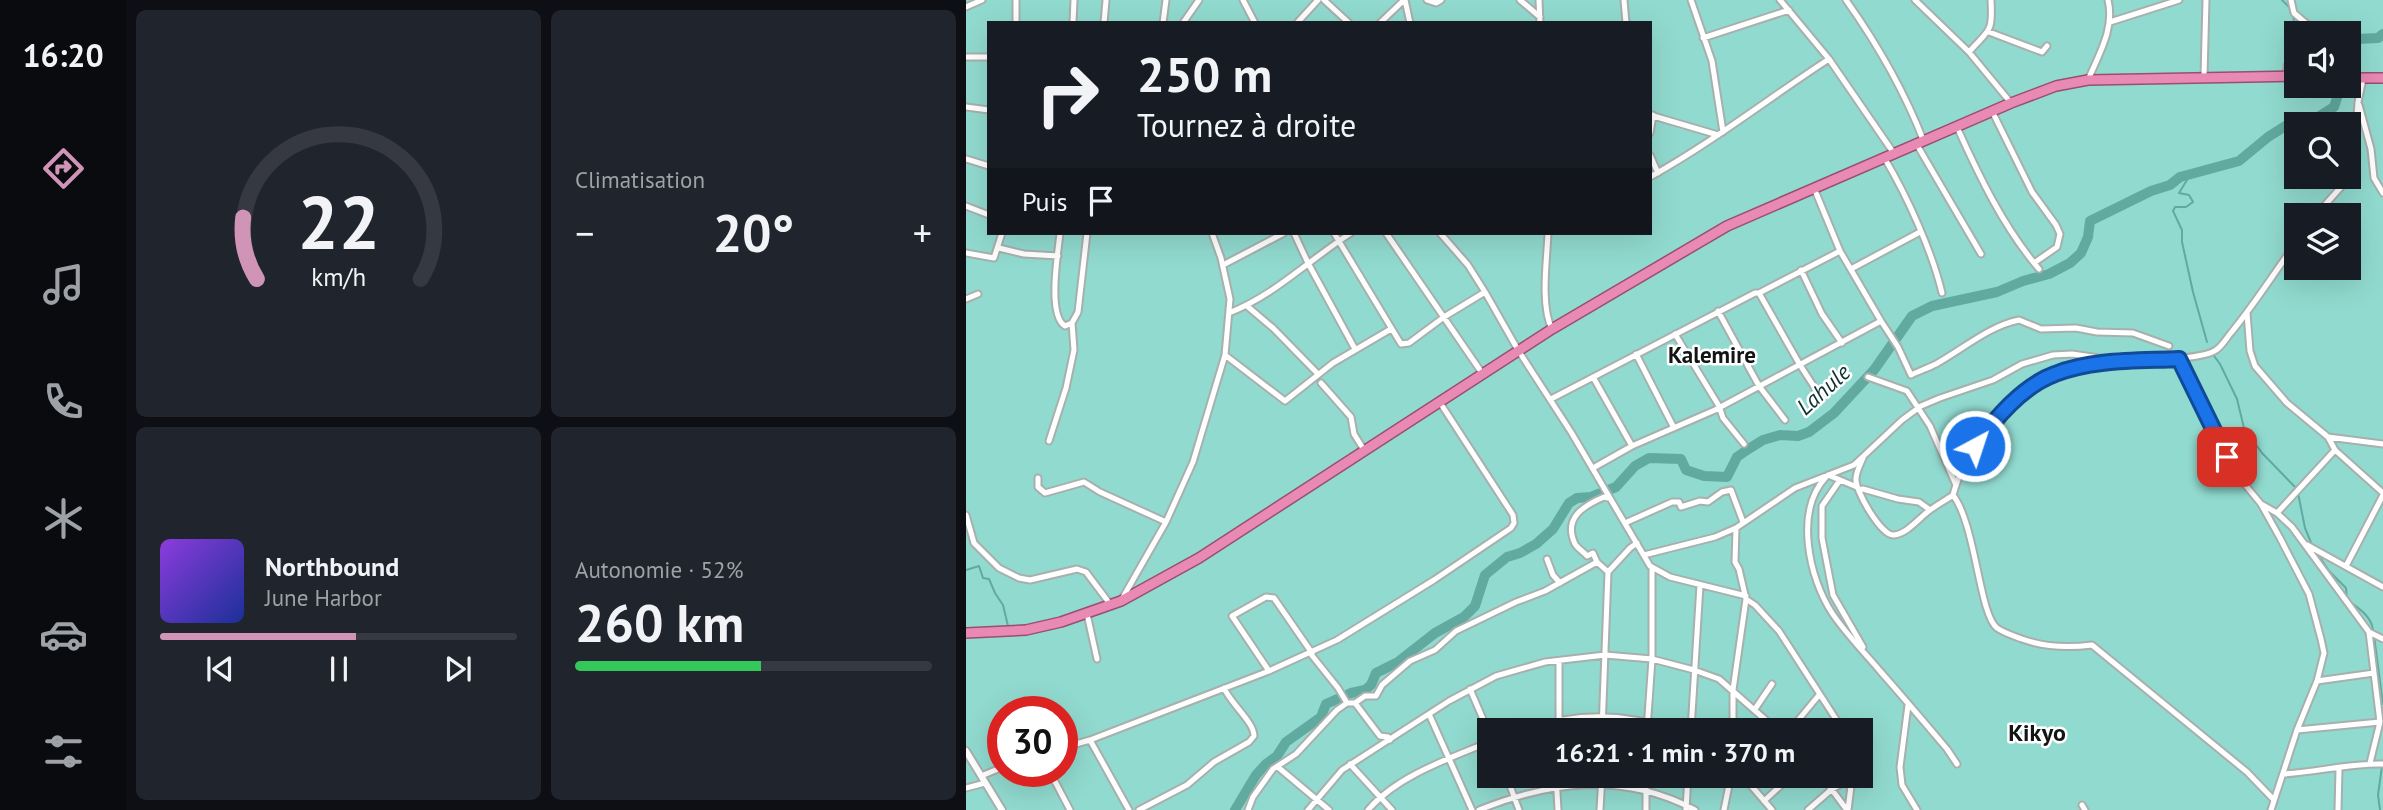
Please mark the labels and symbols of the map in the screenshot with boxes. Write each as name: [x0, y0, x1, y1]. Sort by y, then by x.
district label: Kalemire: [1668, 340, 1756, 369]
water label: Lahule: [1790, 357, 1856, 421]
position arrow: [1938, 409, 2012, 483]
pin: [2197, 427, 2257, 487]
speed limit sign: 30: [987, 696, 1078, 787]
district label: Kikyo: [2008, 717, 2066, 748]

